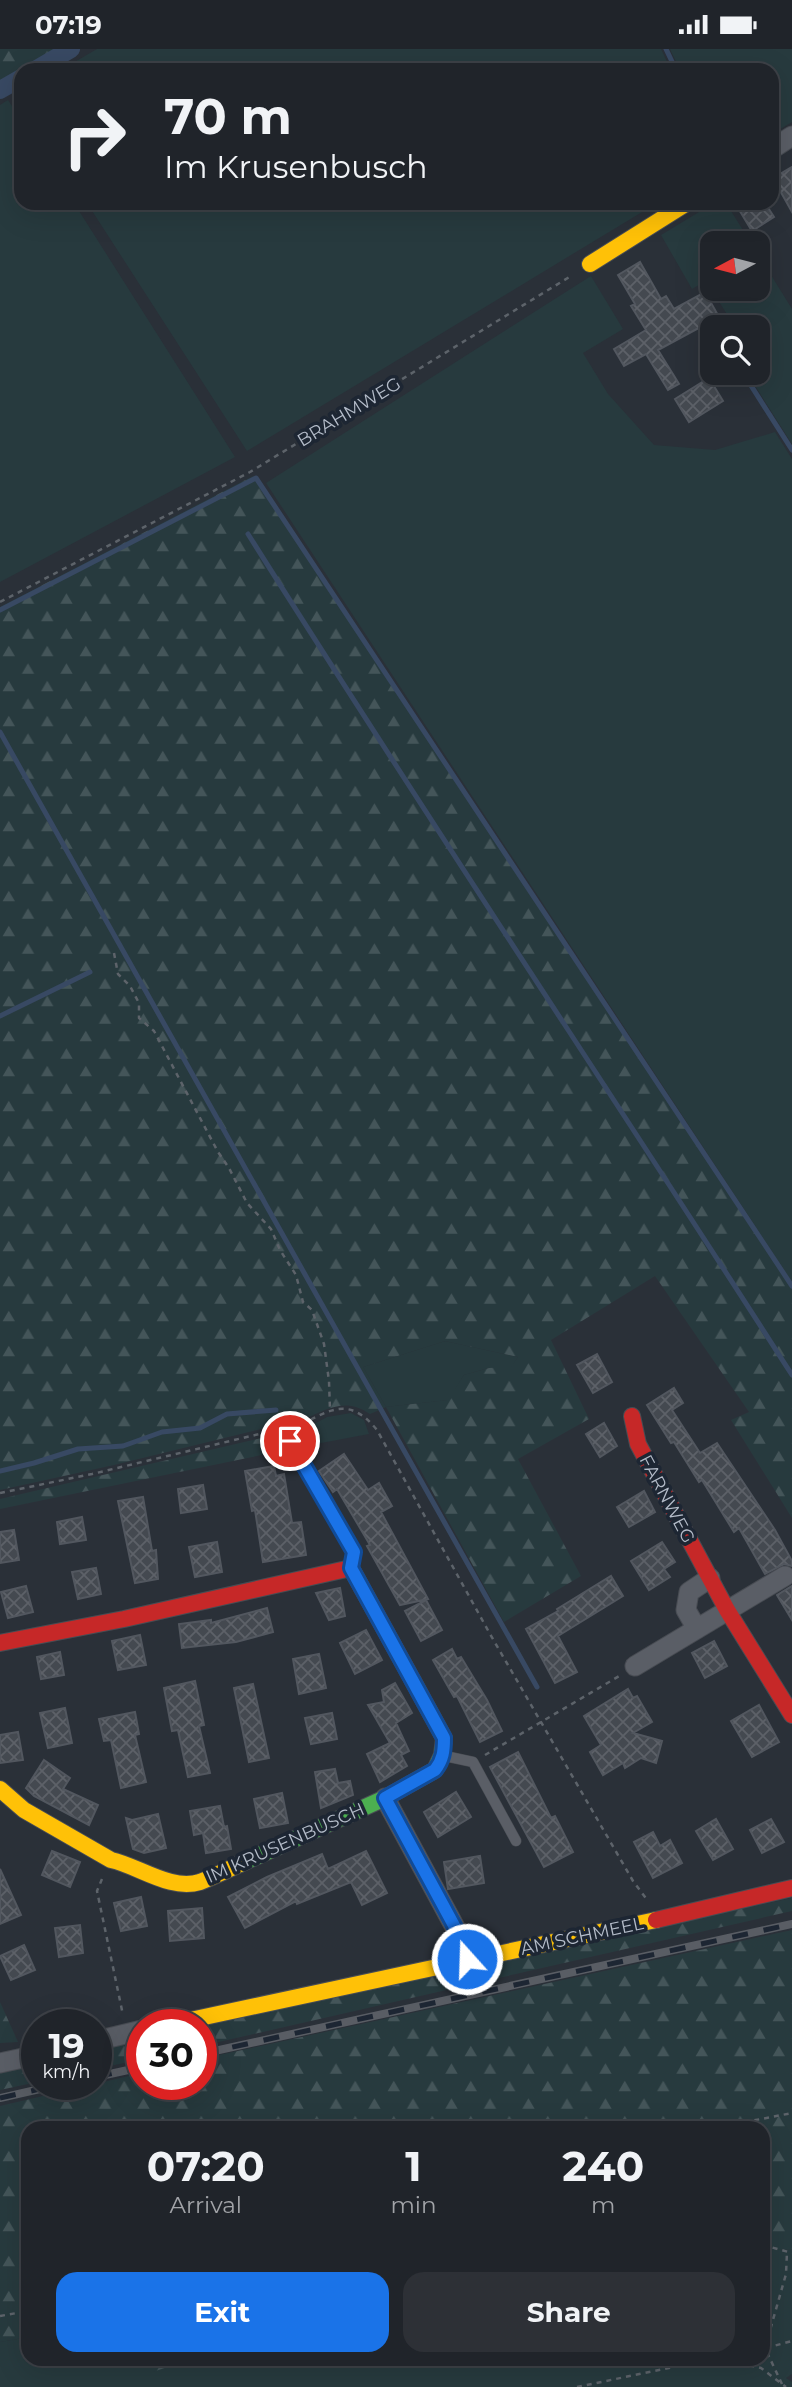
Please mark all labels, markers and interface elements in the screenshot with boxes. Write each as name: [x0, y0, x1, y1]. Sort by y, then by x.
text: 07:19: [35, 9, 102, 41]
text: 70 m: [164, 87, 292, 146]
icon: right: [49, 91, 140, 182]
text: Im Krusenbusch: [164, 147, 428, 186]
north arrow: [700, 231, 770, 301]
map controls: [700, 231, 770, 385]
button: search: [700, 315, 770, 385]
street label: BRAHMWEG: [293, 373, 405, 451]
pin: [260, 1411, 320, 1471]
icon: arrive: [271, 1422, 309, 1460]
street label: FARNWEG: [635, 1451, 699, 1547]
street label: IM KRUSENBUSCH: [202, 1798, 368, 1888]
street label: AM SCHMEEL: [519, 1912, 646, 1960]
position arrow: [430, 1922, 504, 1996]
speed limit sign: 30: [126, 2009, 217, 2100]
text: 19: [48, 2024, 85, 2067]
text: km/h: [42, 2061, 91, 2083]
text: 07:20: [147, 2140, 265, 2192]
text: 1: [405, 2140, 422, 2192]
text: 240: [562, 2140, 644, 2192]
text: Arrival: [169, 2191, 242, 2219]
text: min: [390, 2191, 437, 2219]
text: m: [591, 2191, 615, 2219]
button: Exit: [56, 2272, 389, 2352]
button: Share: [403, 2272, 735, 2352]

